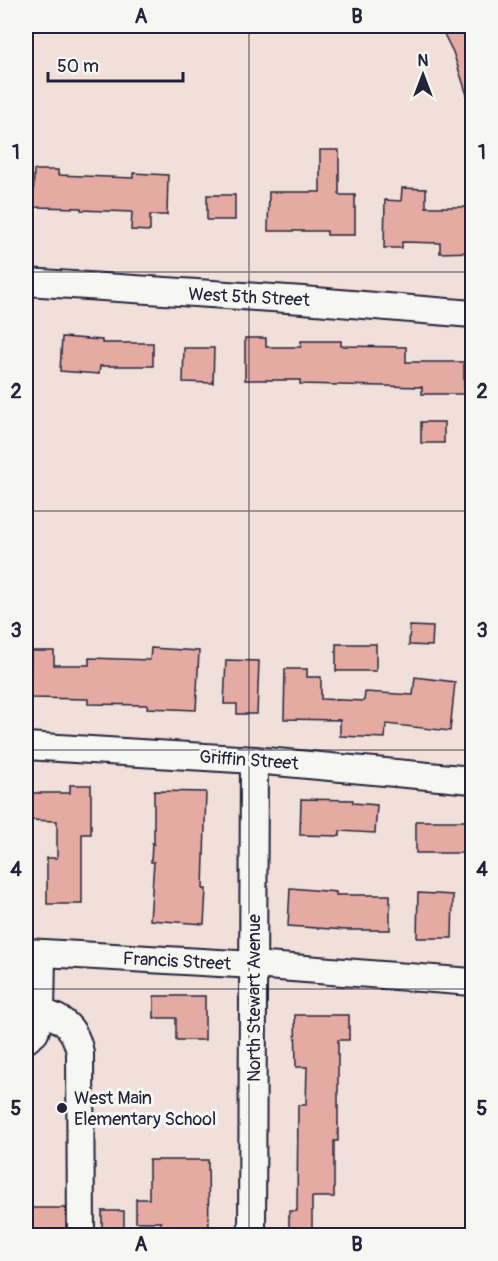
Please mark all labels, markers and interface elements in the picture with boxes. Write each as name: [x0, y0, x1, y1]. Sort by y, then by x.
text: A: [135, 4, 148, 29]
text: B: [351, 4, 363, 29]
scale bar: [48, 45, 183, 83]
north arrow: [393, 45, 453, 105]
text: N: [418, 51, 429, 71]
text: 50 m: [57, 55, 99, 78]
text: 1: [12, 140, 20, 165]
text: 1: [478, 140, 486, 165]
street label: West 5th Street: [188, 283, 311, 312]
text: 2: [10, 379, 22, 404]
text: 2: [476, 379, 488, 404]
text: 3: [10, 618, 22, 643]
text: 3: [476, 618, 488, 643]
street label: Griffin Street: [199, 746, 300, 775]
text: 4: [10, 857, 22, 882]
text: 4: [476, 857, 488, 882]
street label: North Stewart Avenue: [243, 914, 266, 1082]
street label: Francis Street: [122, 947, 232, 976]
place label: West Main Elementary School: [74, 1087, 216, 1131]
text: 5: [11, 1096, 22, 1121]
text: 5: [477, 1096, 488, 1121]
marker: West Main Elementary School: [55, 1101, 69, 1115]
text: A: [135, 1232, 148, 1257]
text: B: [351, 1232, 363, 1257]

